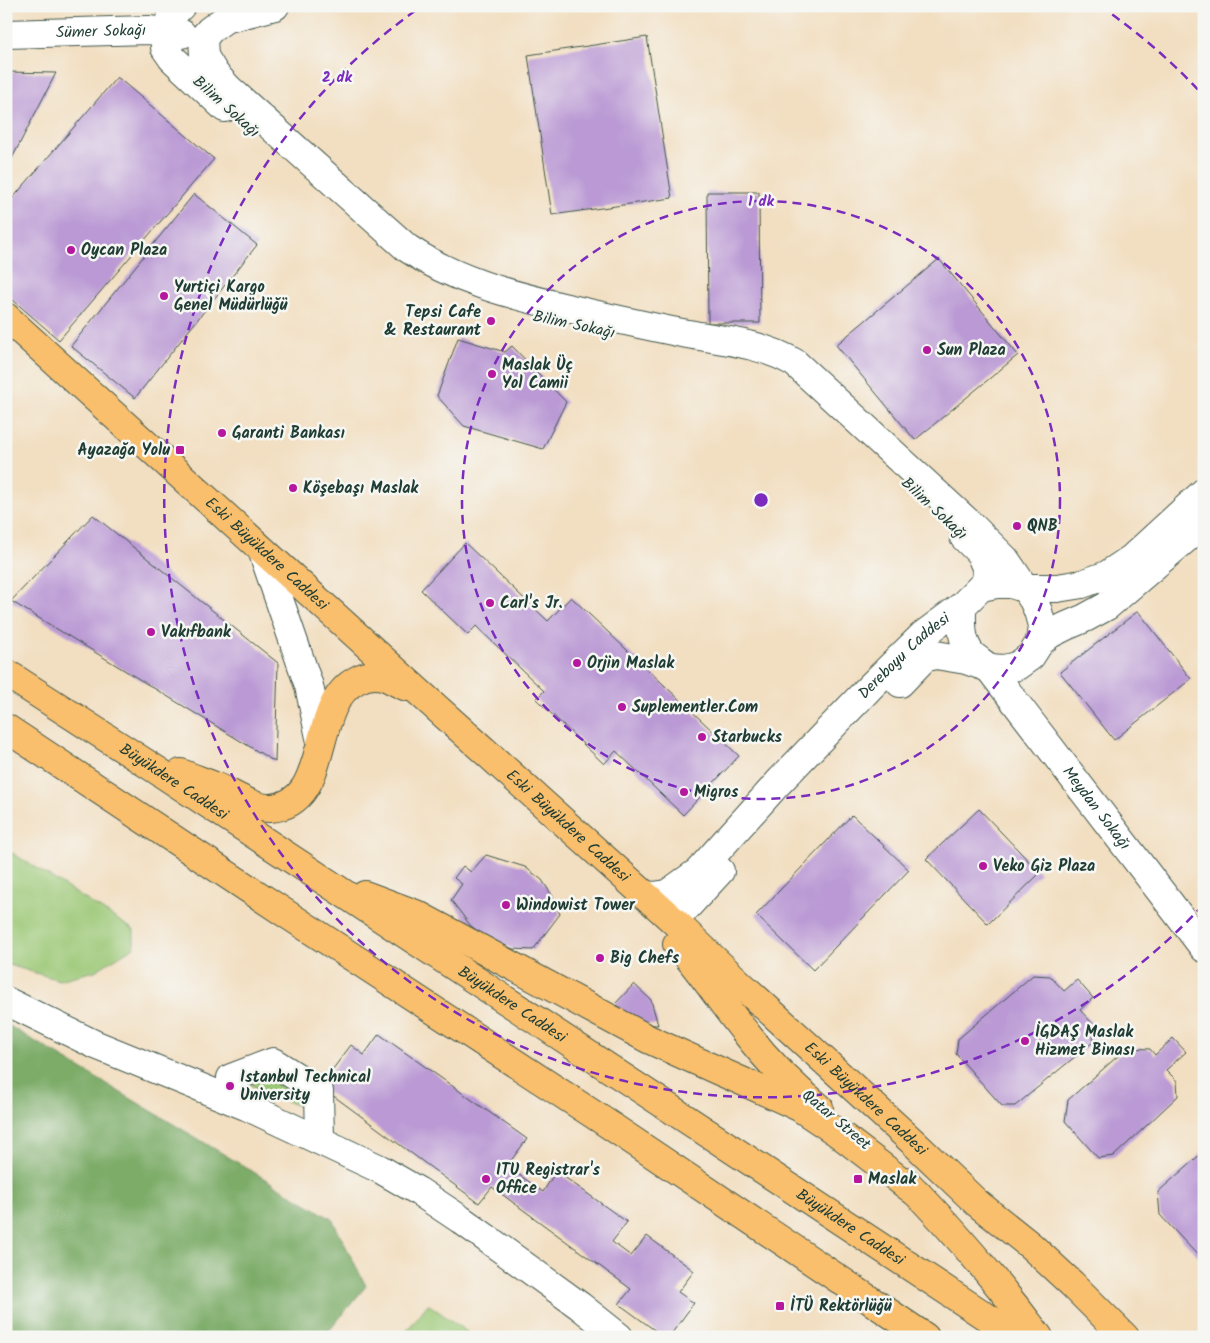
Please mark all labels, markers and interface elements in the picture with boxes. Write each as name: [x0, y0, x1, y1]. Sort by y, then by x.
street label: Sümer Sokağı: [55, 18, 146, 45]
text: 2 dk: [322, 66, 353, 90]
street label: Bilim Sokağı: [187, 70, 265, 144]
text: 1 dk: [748, 190, 774, 214]
place label: Oycan Plaza: [81, 238, 167, 263]
marker: Oycan Plaza: [65, 244, 77, 256]
place label: Yurtiçi Kargo Genel Müdürlüğü: [174, 275, 288, 318]
marker: Yurtiçi Kargo Genel Müdürlüğü: [158, 290, 170, 302]
place label: Tepsi Cafe & Restaurant: [384, 300, 482, 343]
street label: Bilim Sokağı: [531, 304, 617, 346]
marker: Tepsi Cafe & Restaurant: [485, 315, 497, 327]
place label: Sun Plaza: [937, 338, 1006, 363]
marker: Sun Plaza: [921, 344, 933, 356]
place label: Maslak Üç Yol Camii: [502, 353, 573, 396]
marker: Maslak Üç Yol Camii: [486, 368, 498, 380]
place label: Garanti Bankası: [232, 421, 345, 446]
marker: Garanti Bankası: [216, 427, 228, 439]
place label: Ayazağa Yolu: [77, 438, 170, 463]
marker: Ayazağa Yolu: [174, 444, 186, 456]
street label: Bilim Sokağı: [895, 471, 973, 547]
place label: Köşebaşı Maslak: [303, 476, 419, 501]
marker: Köşebaşı Maslak: [287, 482, 299, 494]
street label: Eski Büyükdere Caddesi: [199, 491, 335, 617]
centre of rings: [752, 491, 770, 509]
place label: QNB: [1027, 514, 1058, 539]
marker: QNB: [1011, 520, 1023, 532]
place label: Carl's Jr.: [500, 591, 563, 616]
marker: Carl's Jr.: [484, 597, 496, 609]
street label: Dereboyu Caddesi: [852, 606, 956, 705]
place label: Vakıfbank: [161, 620, 232, 645]
marker: Vakıfbank: [145, 626, 157, 638]
place label: Orjin Maslak: [587, 651, 675, 676]
marker: Orjin Maslak: [571, 657, 583, 669]
place label: Suplementler.Com: [632, 695, 758, 720]
marker: Suplementler.Com: [616, 701, 628, 713]
place label: Starbucks: [712, 725, 783, 750]
marker: Starbucks: [696, 731, 708, 743]
street label: Büyükdere Caddesi: [115, 737, 234, 827]
street label: Meydan Sokağı: [1056, 761, 1137, 855]
street label: Eski Büyükdere Caddesi: [500, 763, 636, 889]
place label: Migros: [694, 780, 739, 805]
marker: Migros: [678, 786, 690, 798]
place label: Veko Giz Plaza: [993, 854, 1095, 879]
marker: Veko Giz Plaza: [977, 860, 989, 872]
place label: Windowist Tower: [516, 893, 636, 918]
marker: Windowist Tower: [500, 899, 512, 911]
place label: Big Chefs: [610, 946, 680, 971]
marker: Big Chefs: [594, 952, 606, 964]
street label: Büyükdere Caddesi: [453, 959, 572, 1050]
place label: İGDAŞ Maslak Hizmet Binası: [1035, 1020, 1134, 1063]
marker: İGDAŞ Maslak Hizmet Binası: [1019, 1035, 1031, 1047]
street label: Eski Büyükdere Caddesi: [798, 1036, 934, 1163]
place label: Istanbul Technical University: [240, 1065, 371, 1108]
marker: Istanbul Technical University: [224, 1080, 236, 1092]
street label: Qatar Street: [796, 1084, 877, 1157]
place label: ITU Registrar's Office: [496, 1158, 601, 1201]
place label: Maslak: [868, 1167, 917, 1192]
marker: ITU Registrar's Office: [480, 1173, 492, 1185]
marker: Maslak: [852, 1173, 864, 1185]
street label: Büyükdere Caddesi: [791, 1182, 911, 1273]
place label: İTÜ Rektörlüğü: [790, 1294, 892, 1319]
marker: İTÜ Rektörlüğü: [774, 1300, 786, 1312]

